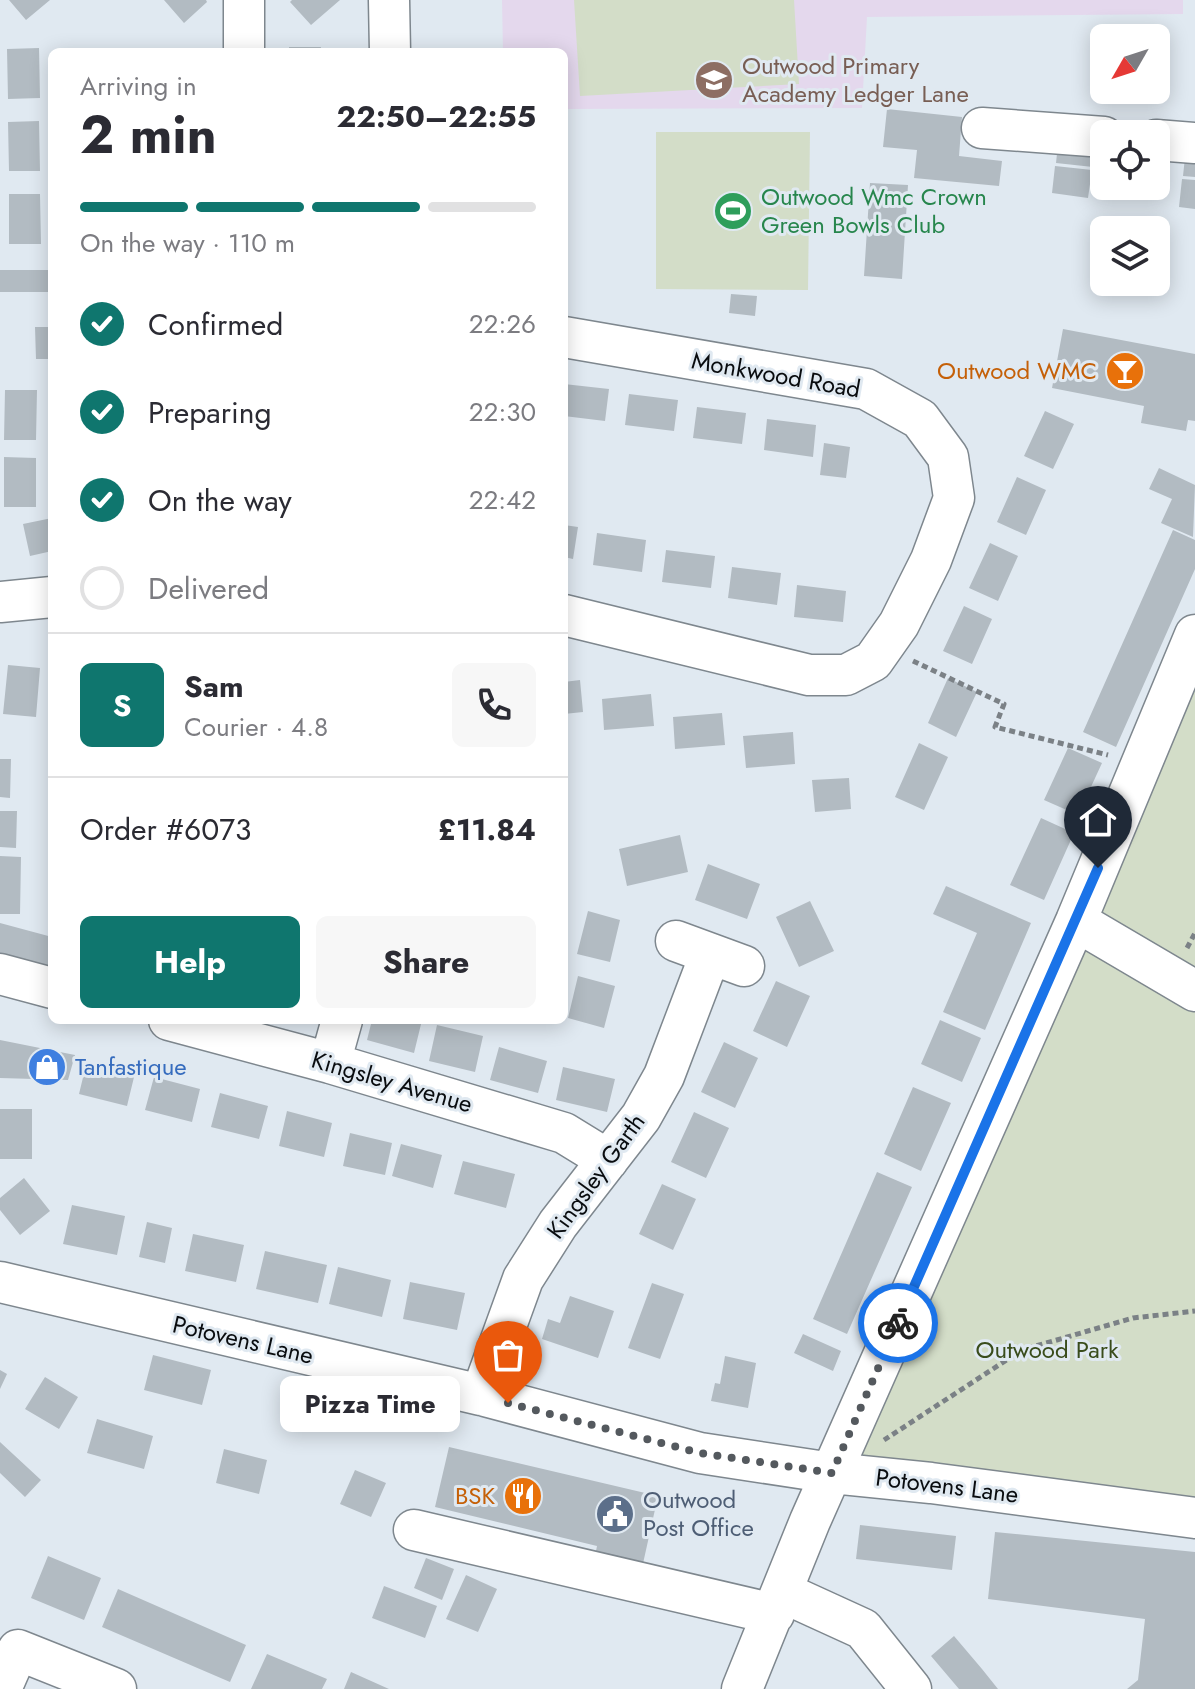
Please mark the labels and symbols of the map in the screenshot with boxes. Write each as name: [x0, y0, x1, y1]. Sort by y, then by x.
north arrow: [1090, 24, 1170, 104]
place label: Outwood Primary Academy Ledger Lane: [742, 48, 969, 111]
school or university icon: Outwood Primary Academy Ledger Lane: [693, 59, 735, 101]
place label: Outwood Wmc Crown Green Bowls Club: [761, 179, 987, 242]
sports icon: Outwood Wmc Crown Green Bowls Club: [712, 190, 754, 232]
street label: Monkwood Road: [689, 342, 863, 407]
bar icon: Outwood WMC: [1104, 350, 1146, 392]
place label: Outwood WMC: [937, 353, 1097, 388]
pin: [1064, 786, 1132, 868]
street label: Kingsley Avenue: [308, 1042, 477, 1121]
shop icon: Tanfastique: [26, 1046, 68, 1088]
place label: Tanfastique: [75, 1049, 187, 1084]
street label: Kingsley Garth: [538, 1106, 653, 1246]
courier: [858, 1283, 938, 1363]
street label: Potovens Lane: [169, 1306, 317, 1373]
pin: [474, 1321, 542, 1403]
park label: Outwood Park: [975, 1332, 1119, 1367]
callout: Pizza Time: [280, 1375, 460, 1431]
street label: Potovens Lane: [874, 1459, 1020, 1512]
restaurant icon: BSK: [502, 1475, 544, 1517]
place label: BSK: [455, 1478, 495, 1513]
place label: Outwood Post Office: [643, 1482, 754, 1545]
public building icon: Outwood Post Office: [594, 1493, 636, 1535]

